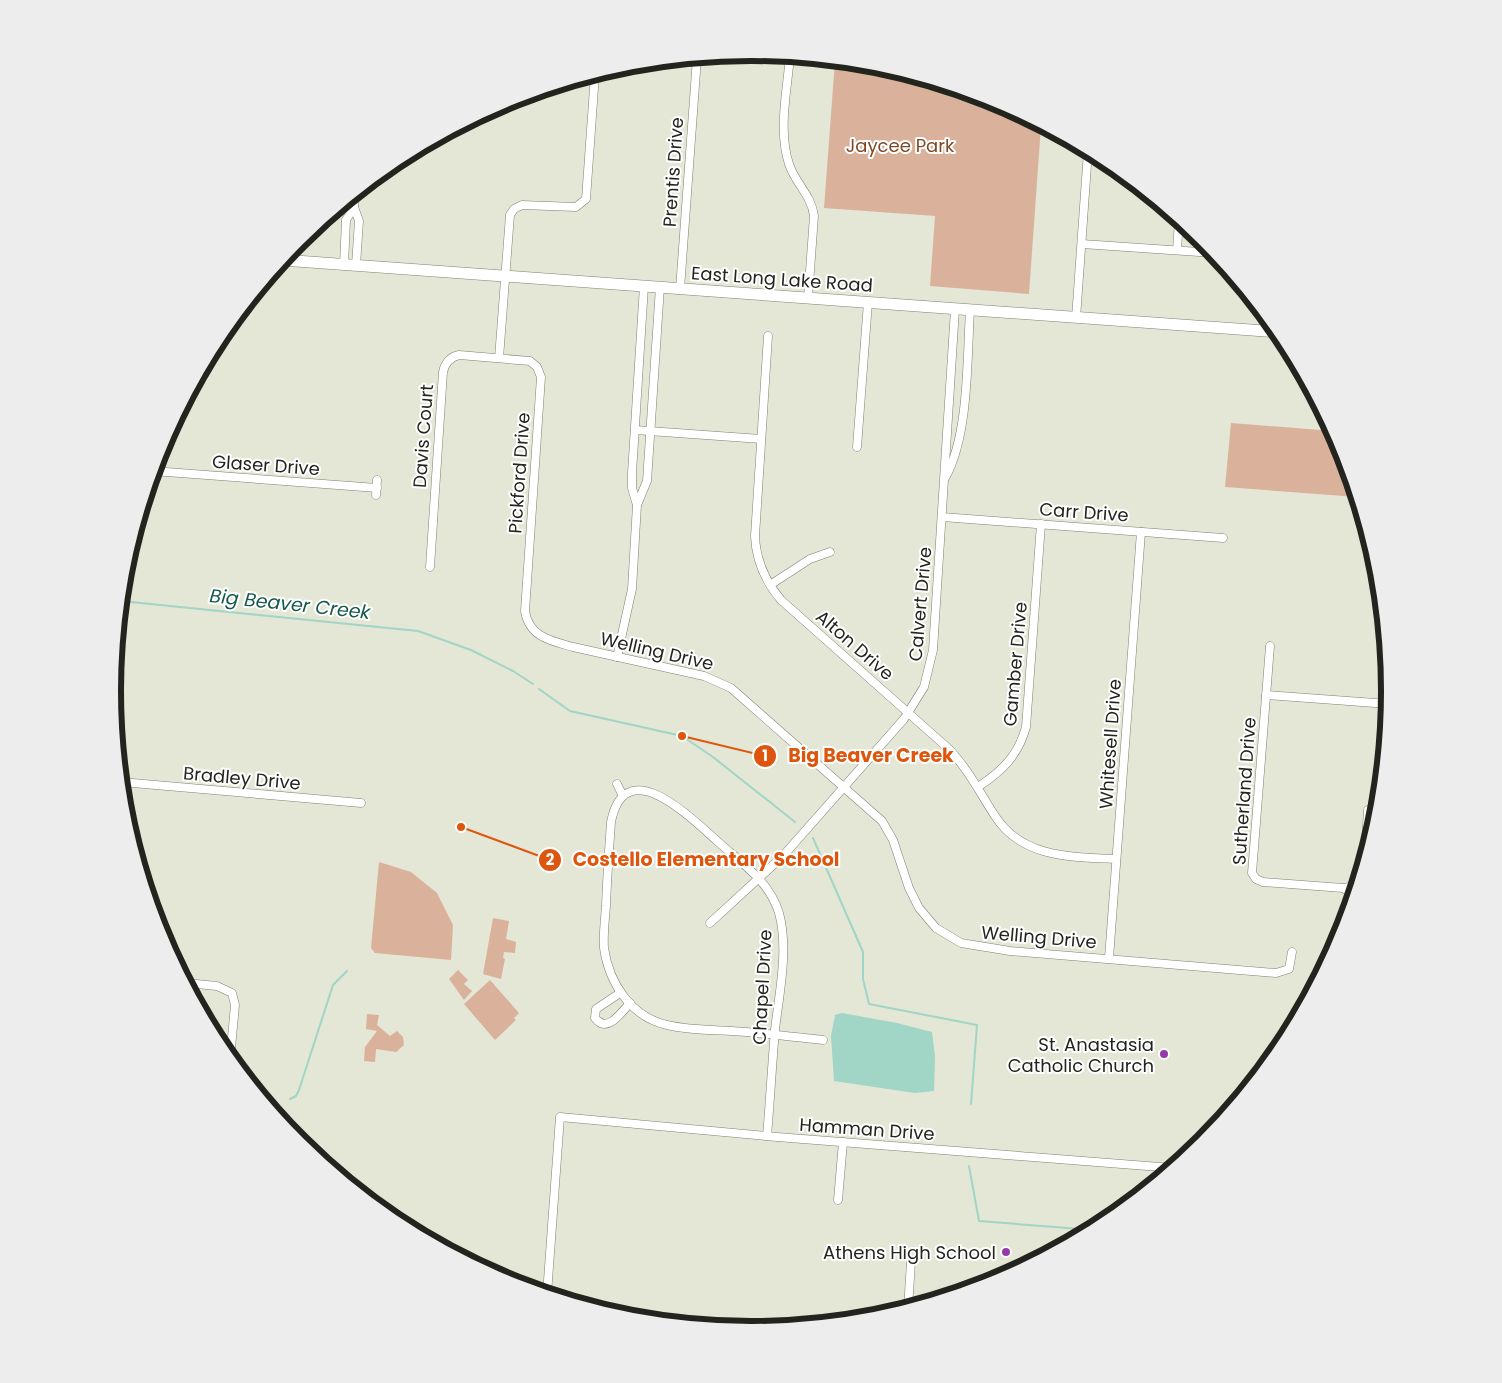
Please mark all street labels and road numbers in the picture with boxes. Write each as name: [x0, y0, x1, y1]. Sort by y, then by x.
street label: Prentis Drive: [657, 116, 689, 228]
street label: East Long Lake Road: [690, 260, 874, 298]
street label: Davis Court: [407, 383, 439, 489]
street label: Pickford Drive: [502, 412, 536, 534]
street label: Glaser Drive: [211, 449, 321, 481]
street label: Carr Drive: [1039, 496, 1129, 528]
street label: Calvert Drive: [903, 546, 937, 662]
street label: Gamber Drive: [997, 601, 1033, 727]
street label: Alton Drive: [811, 604, 899, 686]
street label: Welling Drive: [598, 626, 716, 676]
street label: Whitesell Drive: [1093, 678, 1127, 810]
street label: Sutherland Drive: [1226, 716, 1262, 866]
street label: Bradley Drive: [182, 760, 302, 796]
street label: Welling Drive: [980, 920, 1098, 954]
street label: Chapel Drive: [747, 929, 777, 1045]
street label: Hamman Drive: [799, 1112, 935, 1146]

